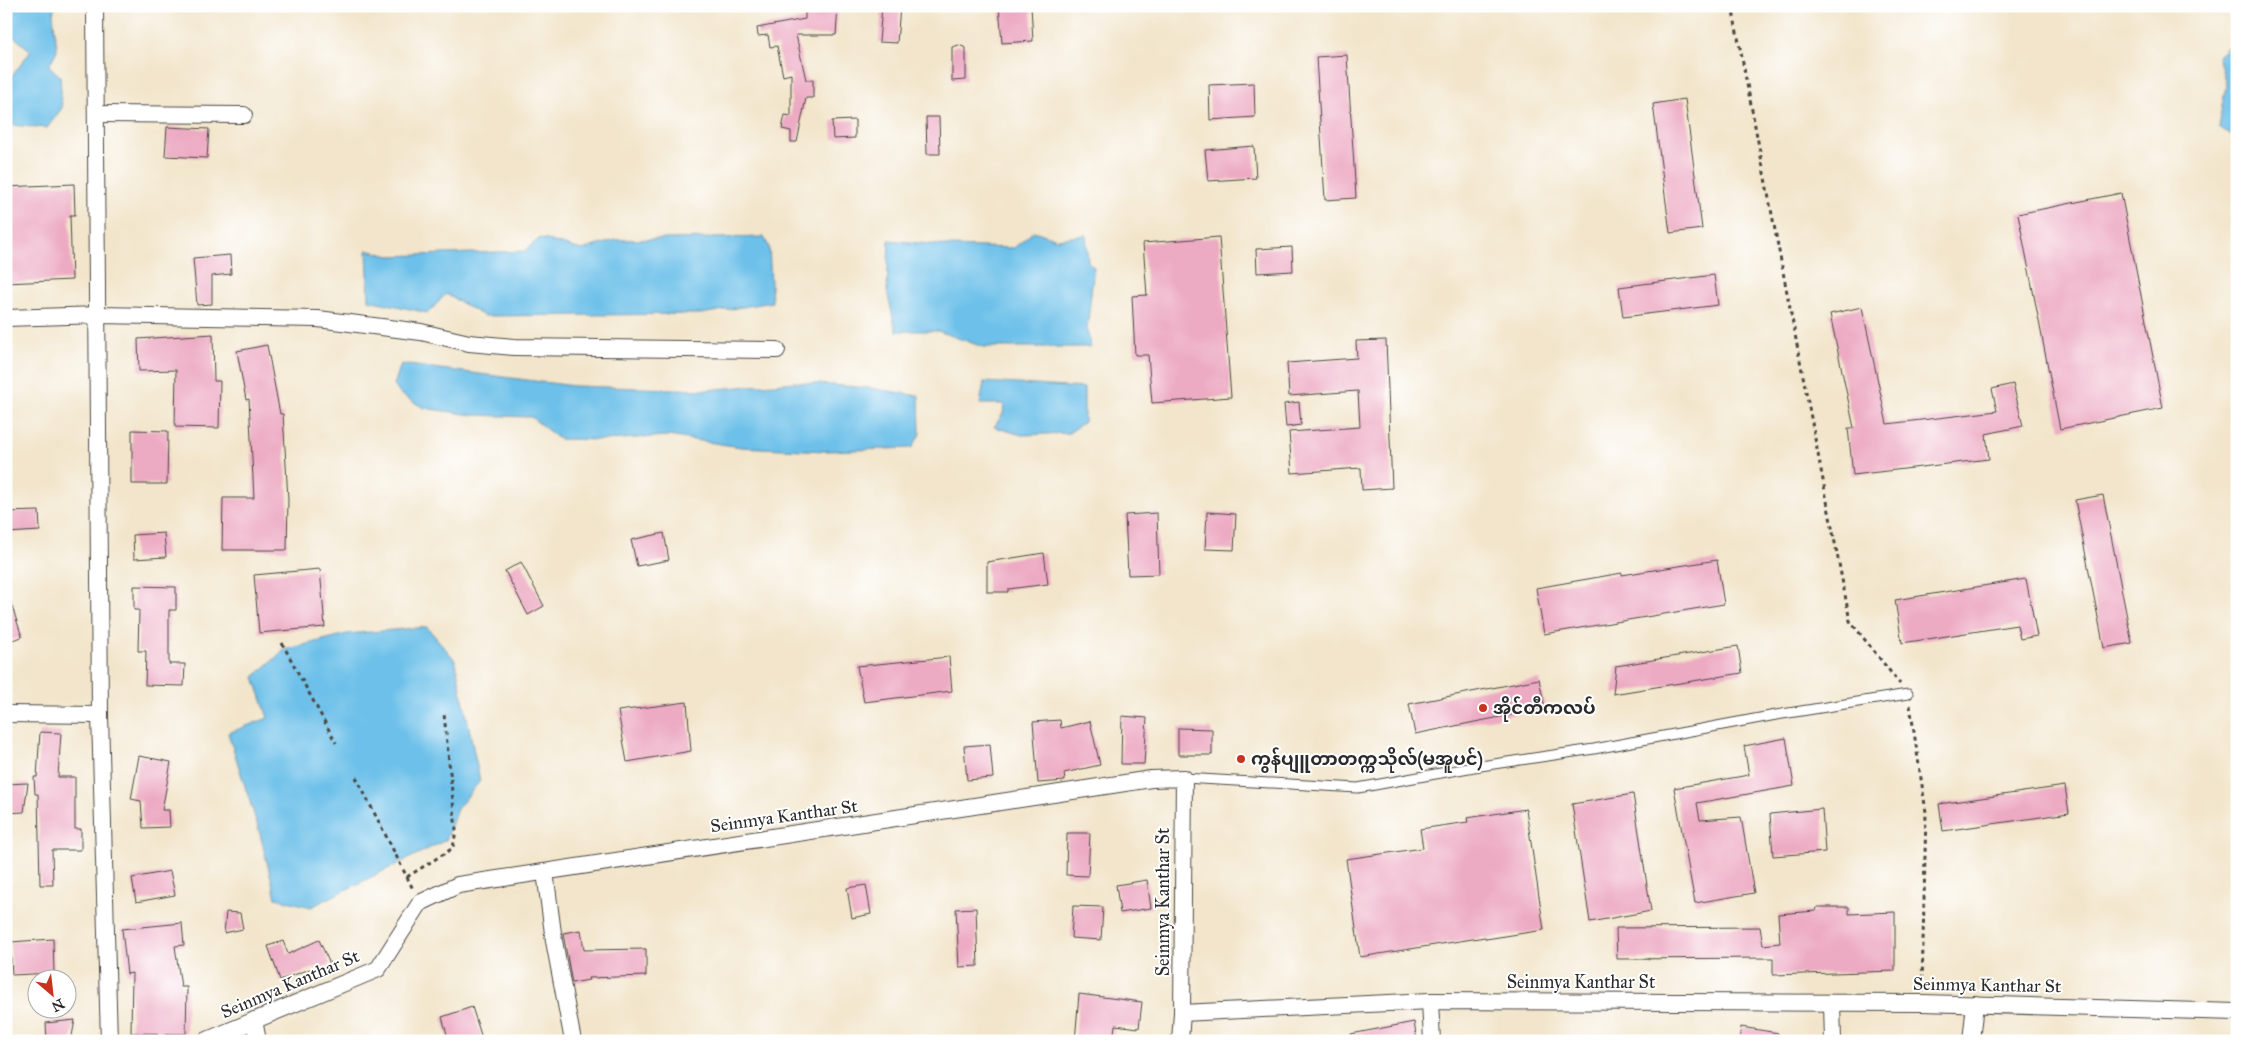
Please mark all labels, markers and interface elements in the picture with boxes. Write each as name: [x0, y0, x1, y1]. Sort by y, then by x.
place label: အိုင်တီကလပ်: [1493, 696, 1596, 722]
marker: အိုင်တီကလပ်: [1477, 702, 1489, 714]
place label: ကွန်ပျူတာတက္ကသိုလ်(မအူပင်): [1251, 747, 1483, 774]
marker: ကွန်ပျူတာတက္ကသိုလ်(မအူပင်): [1235, 753, 1247, 765]
street label: Seinmya Kanthar St: [709, 795, 860, 837]
street label: Seinmya Kanthar St: [1152, 827, 1174, 976]
street label: Seinmya Kanthar St: [217, 945, 363, 1023]
north arrow: [28, 970, 78, 1020]
street label: Seinmya Kanthar St: [1507, 971, 1656, 993]
street label: Seinmya Kanthar St: [1913, 973, 2062, 997]
text: N: [49, 995, 67, 1015]

